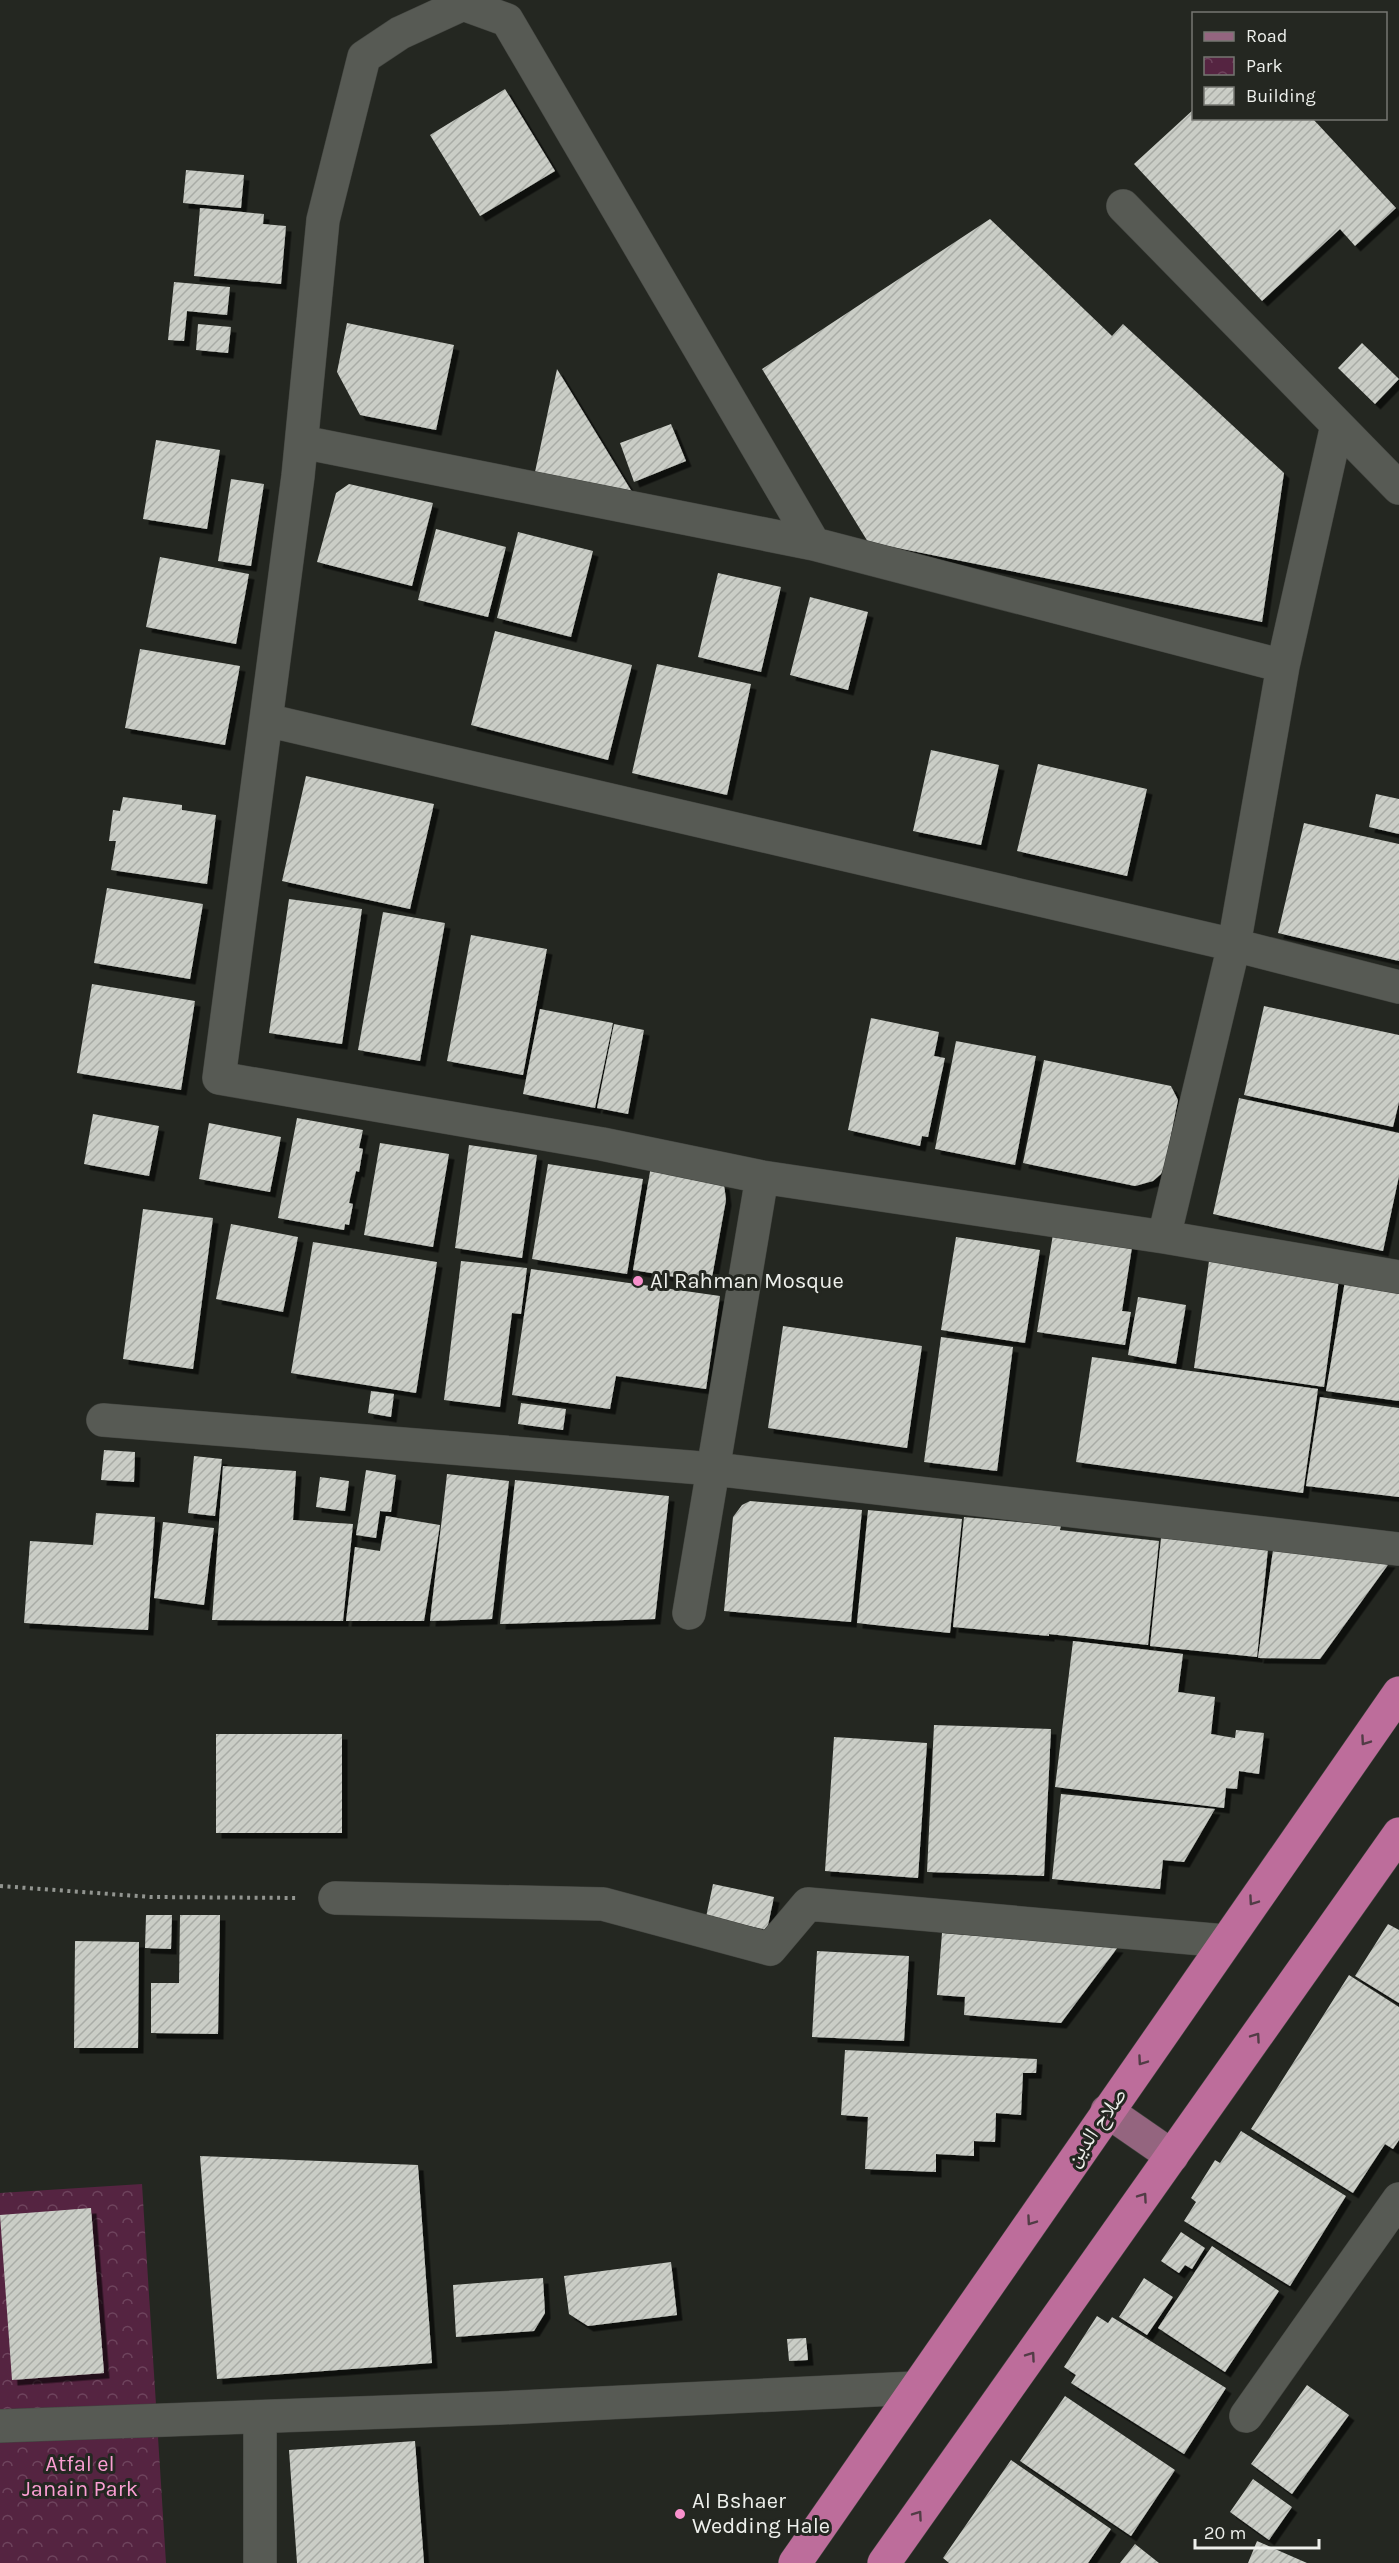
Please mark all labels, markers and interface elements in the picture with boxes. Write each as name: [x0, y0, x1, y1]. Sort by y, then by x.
legend: [1192, 12, 1387, 120]
text: Road: [1246, 25, 1287, 47]
text: Park: [1246, 55, 1283, 77]
text: Building: [1246, 85, 1316, 107]
place label: Al Rahman Mosque: [650, 1268, 844, 1294]
marker: Al Rahman Mosque: [631, 1274, 645, 1288]
one-way arrow: [1361, 1734, 1372, 1745]
one-way arrow: [1249, 1894, 1260, 1905]
one-way arrow: [1249, 2033, 1260, 2044]
one-way arrow: [1138, 2054, 1149, 2065]
street label: صلاح الدين: [1059, 2082, 1133, 2172]
one-way arrow: [1136, 2192, 1147, 2203]
one-way arrow: [1027, 2214, 1038, 2225]
one-way arrow: [1024, 2352, 1035, 2363]
park label: Atfal el Janain Park: [22, 2451, 138, 2502]
place label: Al Bshaer Wedding Hale: [692, 2488, 830, 2539]
marker: Al Bshaer Wedding Hale: [673, 2507, 687, 2521]
one-way arrow: [911, 2511, 922, 2522]
scale bar: [1195, 2512, 1320, 2550]
text: 20 m: [1204, 2522, 1246, 2544]

